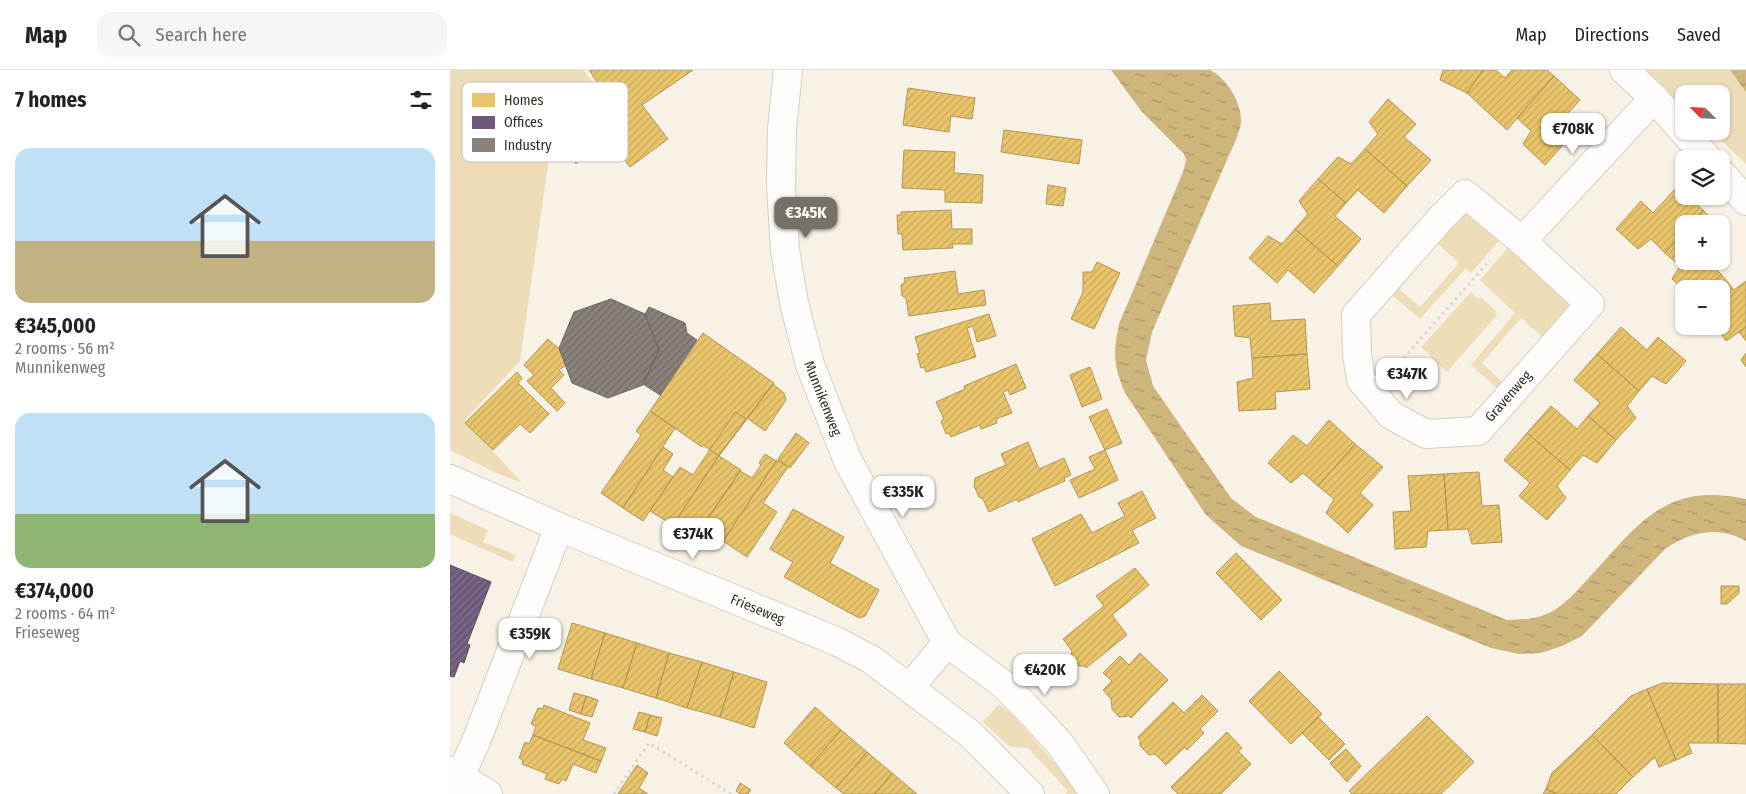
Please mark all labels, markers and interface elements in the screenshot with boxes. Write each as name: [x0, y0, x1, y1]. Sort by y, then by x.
search box: [97, 12, 447, 57]
text: Map: [25, 21, 67, 49]
icon: search: [115, 21, 143, 49]
text: Search here: [155, 23, 247, 46]
text: Map: [1515, 24, 1547, 46]
text: Directions: [1575, 24, 1649, 46]
text: Saved: [1677, 24, 1721, 46]
legend: [462, 82, 628, 162]
north arrow: [1675, 85, 1730, 140]
map controls: [1675, 85, 1730, 335]
icon: filters: [407, 86, 435, 114]
text: 7 homes: [15, 87, 86, 113]
text: Homes: [504, 92, 544, 109]
pin: €708K: [1538, 112, 1608, 155]
text: Offices: [504, 114, 543, 131]
text: €708K: [1552, 119, 1594, 138]
text: Industry: [504, 137, 552, 154]
button: layers: [1675, 150, 1730, 205]
icon: home: [180, 181, 270, 271]
pin: €345K: [771, 196, 841, 239]
text: €345K: [785, 203, 827, 222]
button: +: [1675, 215, 1730, 270]
button: −: [1675, 280, 1730, 335]
text: €345,000: [15, 313, 96, 339]
text: 2 rooms · 56 m²: [15, 339, 115, 358]
text: Munnikenweg: [15, 358, 105, 377]
pin: €347K: [1372, 358, 1442, 400]
street label: Munnikenweg: [800, 359, 845, 439]
text: €347K: [1387, 364, 1427, 383]
street label: Gravenweg: [1482, 367, 1535, 425]
icon: home: [180, 446, 270, 536]
pin: €335K: [868, 476, 938, 518]
text: €335K: [883, 482, 923, 501]
pin: €374K: [658, 518, 728, 560]
text: €374K: [673, 524, 713, 543]
text: €374,000: [15, 578, 94, 604]
street label: Frieseweg: [728, 591, 787, 628]
text: 2 rooms · 64 m²: [15, 604, 115, 623]
pin: €359K: [495, 618, 565, 660]
text: Frieseweg: [15, 623, 80, 642]
text: €359K: [509, 624, 551, 643]
pin: €420K: [1010, 654, 1080, 696]
text: €420K: [1024, 660, 1066, 679]

